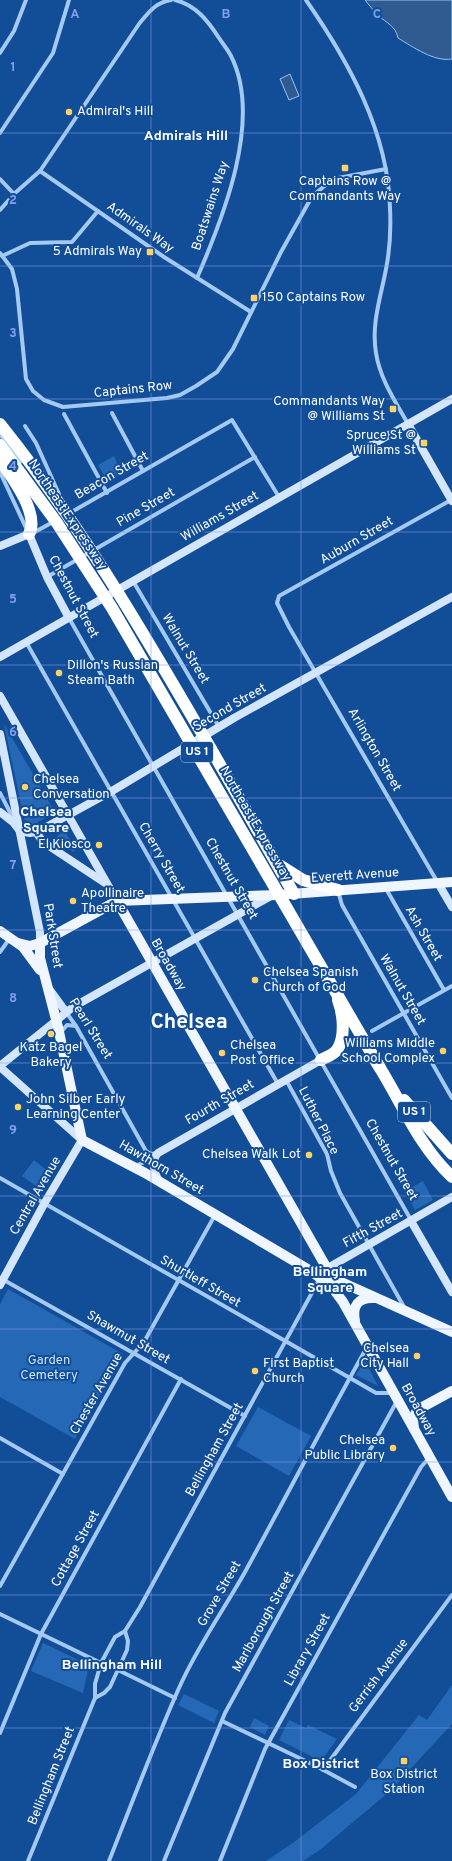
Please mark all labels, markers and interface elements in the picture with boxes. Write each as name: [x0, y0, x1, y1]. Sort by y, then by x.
text: A: [70, 7, 80, 23]
text: B: [222, 7, 231, 23]
text: C: [373, 7, 381, 23]
text: 1: [10, 60, 16, 76]
place label: Admiral's Hill: [77, 104, 154, 120]
marker: Admiral's Hill: [64, 107, 74, 117]
district label: Admirals Hill: [144, 128, 228, 145]
street label: Boatswains Way: [189, 159, 233, 253]
marker: Captains Row @ Commandants Way: [340, 163, 350, 173]
place label: Captains Row @ Commandants Way: [289, 174, 401, 205]
text: 2: [9, 193, 17, 209]
street label: Admirals Way: [103, 199, 177, 257]
place label: 5 Admirals Way: [53, 244, 142, 260]
marker: 5 Admirals Way: [145, 247, 155, 257]
place label: 150 Captains Row: [262, 290, 365, 306]
marker: 150 Captains Row: [249, 293, 259, 303]
text: 3: [9, 326, 17, 342]
street label: Captains Row: [93, 378, 173, 402]
place label: Commandants Way @ Williams St: [273, 394, 385, 425]
marker: Commandants Way @ Williams St: [388, 404, 398, 414]
place label: Spruce St @ Williams St: [346, 428, 416, 459]
marker: Spruce St @ Williams St: [419, 438, 429, 448]
street label: Beacon Street: [72, 448, 152, 504]
street label: Northeast Expressway: [24, 457, 110, 573]
text: 4: [9, 459, 17, 475]
street label: Pine Street: [114, 485, 178, 531]
street label: Williams Street: [178, 488, 262, 546]
street label: Auburn Street: [318, 514, 397, 568]
street label: Chestnut Street: [44, 553, 102, 641]
text: 5: [9, 592, 17, 608]
street label: Walnut Street: [158, 611, 212, 687]
place label: Dillon's Russian Steam Bath: [67, 658, 158, 689]
marker: Dillon's Russian Steam Bath: [54, 668, 64, 678]
street label: Second Street: [190, 680, 270, 735]
street label: Arlington Street: [344, 706, 404, 795]
text: 6: [9, 725, 17, 741]
road number: US 1: [181, 742, 213, 762]
street label: Northeast Expressway: [216, 764, 294, 884]
place label: Chelsea Conversation: [33, 772, 110, 803]
marker: Chelsea Conversation: [20, 782, 30, 792]
district label: Chelsea Square: [20, 804, 72, 837]
street label: Cherry Street: [134, 820, 188, 896]
street label: Chestnut Street: [201, 835, 261, 923]
place label: El Kiosco: [38, 837, 91, 853]
marker: El Kiosco: [94, 840, 104, 850]
text: 7: [10, 858, 17, 874]
street label: Everett Avenue: [311, 865, 399, 887]
place label: Apollinaire Theatre: [81, 886, 144, 917]
marker: Apollinaire Theatre: [68, 896, 78, 906]
street label: Park Street: [39, 902, 65, 970]
street label: Ash Street: [401, 904, 445, 964]
street label: Broadway: [147, 936, 189, 994]
street label: Walnut Street: [375, 952, 429, 1028]
place label: Chelsea Spanish Church of God: [263, 965, 358, 996]
marker: Chelsea Spanish Church of God: [250, 975, 260, 985]
text: 8: [9, 991, 17, 1007]
street label: Pearl Street: [65, 995, 115, 1063]
district label: Chelsea: [150, 1009, 228, 1036]
marker: Katz Bagel Bakery: [46, 1029, 56, 1039]
place label: Williams Middle School Complex: [341, 1036, 435, 1067]
place label: Chelsea Post Office: [230, 1038, 294, 1069]
place label: Katz Bagel Bakery: [20, 1040, 82, 1071]
marker: Williams Middle School Complex: [438, 1046, 448, 1056]
marker: Chelsea Post Office: [217, 1048, 227, 1058]
street label: Fourth Street: [183, 1077, 257, 1129]
street label: Luther Place: [294, 1084, 342, 1158]
place label: John Silber Early Learning Center: [26, 1092, 126, 1123]
marker: John Silber Early Learning Center: [13, 1102, 23, 1112]
road number: US 1: [398, 1102, 430, 1122]
street label: Chestnut Street: [361, 1116, 421, 1204]
text: 9: [9, 1123, 17, 1139]
street label: Hawthorn Street: [116, 1137, 206, 1199]
place label: Chelsea Walk Lot: [202, 1147, 301, 1163]
marker: Chelsea Walk Lot: [304, 1150, 314, 1160]
street label: Central Avenue: [7, 1154, 65, 1238]
street label: Fifth Street: [340, 1206, 406, 1252]
street label: Shurtleff Street: [157, 1252, 243, 1312]
district label: Bellingham Square: [293, 1264, 367, 1297]
street label: Shawmut Street: [84, 1308, 172, 1368]
place label: Chelsea City Hall: [360, 1341, 409, 1372]
street label: Chester Avenue: [67, 1350, 127, 1438]
marker: Chelsea City Hall: [412, 1351, 422, 1361]
park label: Garden Cemetery: [20, 1353, 78, 1384]
place label: First Baptist Church: [263, 1356, 334, 1387]
marker: First Baptist Church: [250, 1366, 260, 1376]
street label: Broadway: [397, 1381, 439, 1439]
street label: Bellingham Street: [183, 1400, 247, 1500]
place label: Chelsea Public Library: [304, 1433, 385, 1464]
marker: Chelsea Public Library: [388, 1443, 398, 1453]
street label: Cottage Street: [48, 1508, 104, 1590]
street label: Grove Street: [195, 1558, 245, 1630]
street label: Marlborough Street: [230, 1569, 298, 1675]
street label: Library Street: [281, 1611, 335, 1689]
street label: Gerrish Avenue: [346, 1636, 412, 1716]
district label: Bellingham Hill: [62, 1657, 162, 1674]
street label: Bellingham Street: [25, 1724, 79, 1828]
district label: Box District: [282, 1756, 360, 1773]
marker: Box District Station: [399, 1756, 409, 1766]
place label: Box District Station: [370, 1767, 438, 1798]

